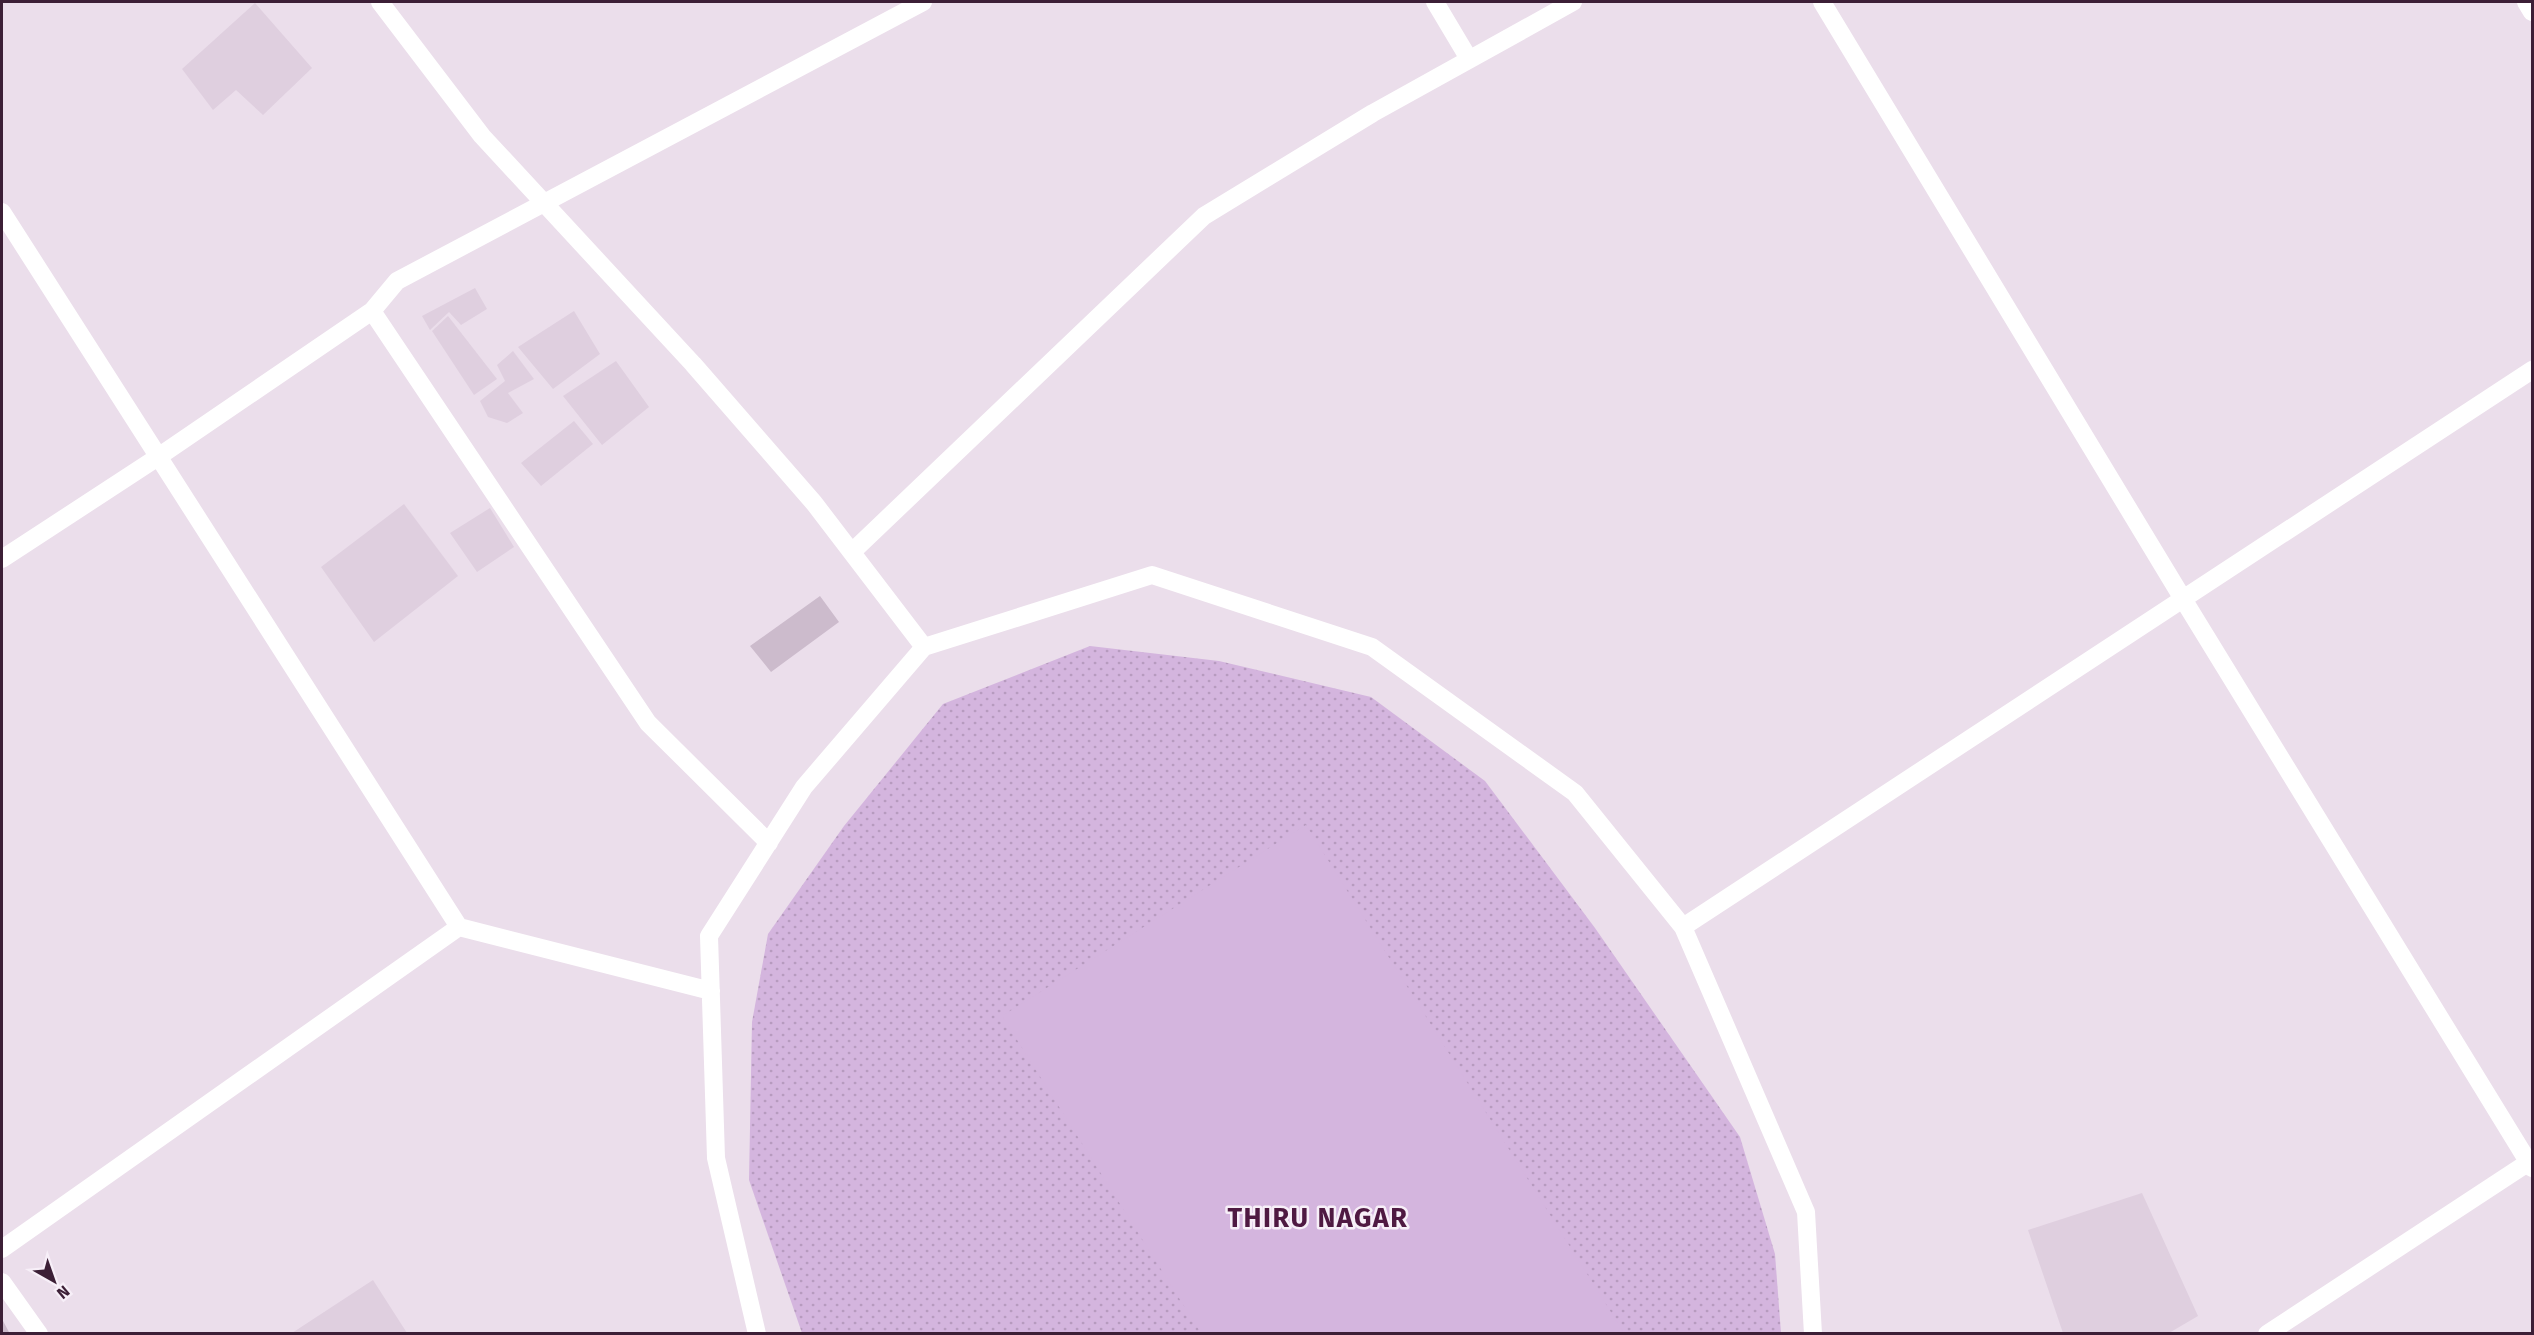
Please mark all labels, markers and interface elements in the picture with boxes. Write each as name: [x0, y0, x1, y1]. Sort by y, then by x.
district label: THIRU NAGAR: [1228, 1202, 1408, 1234]
north arrow: [24, 1251, 84, 1311]
text: N: [53, 1281, 73, 1303]

